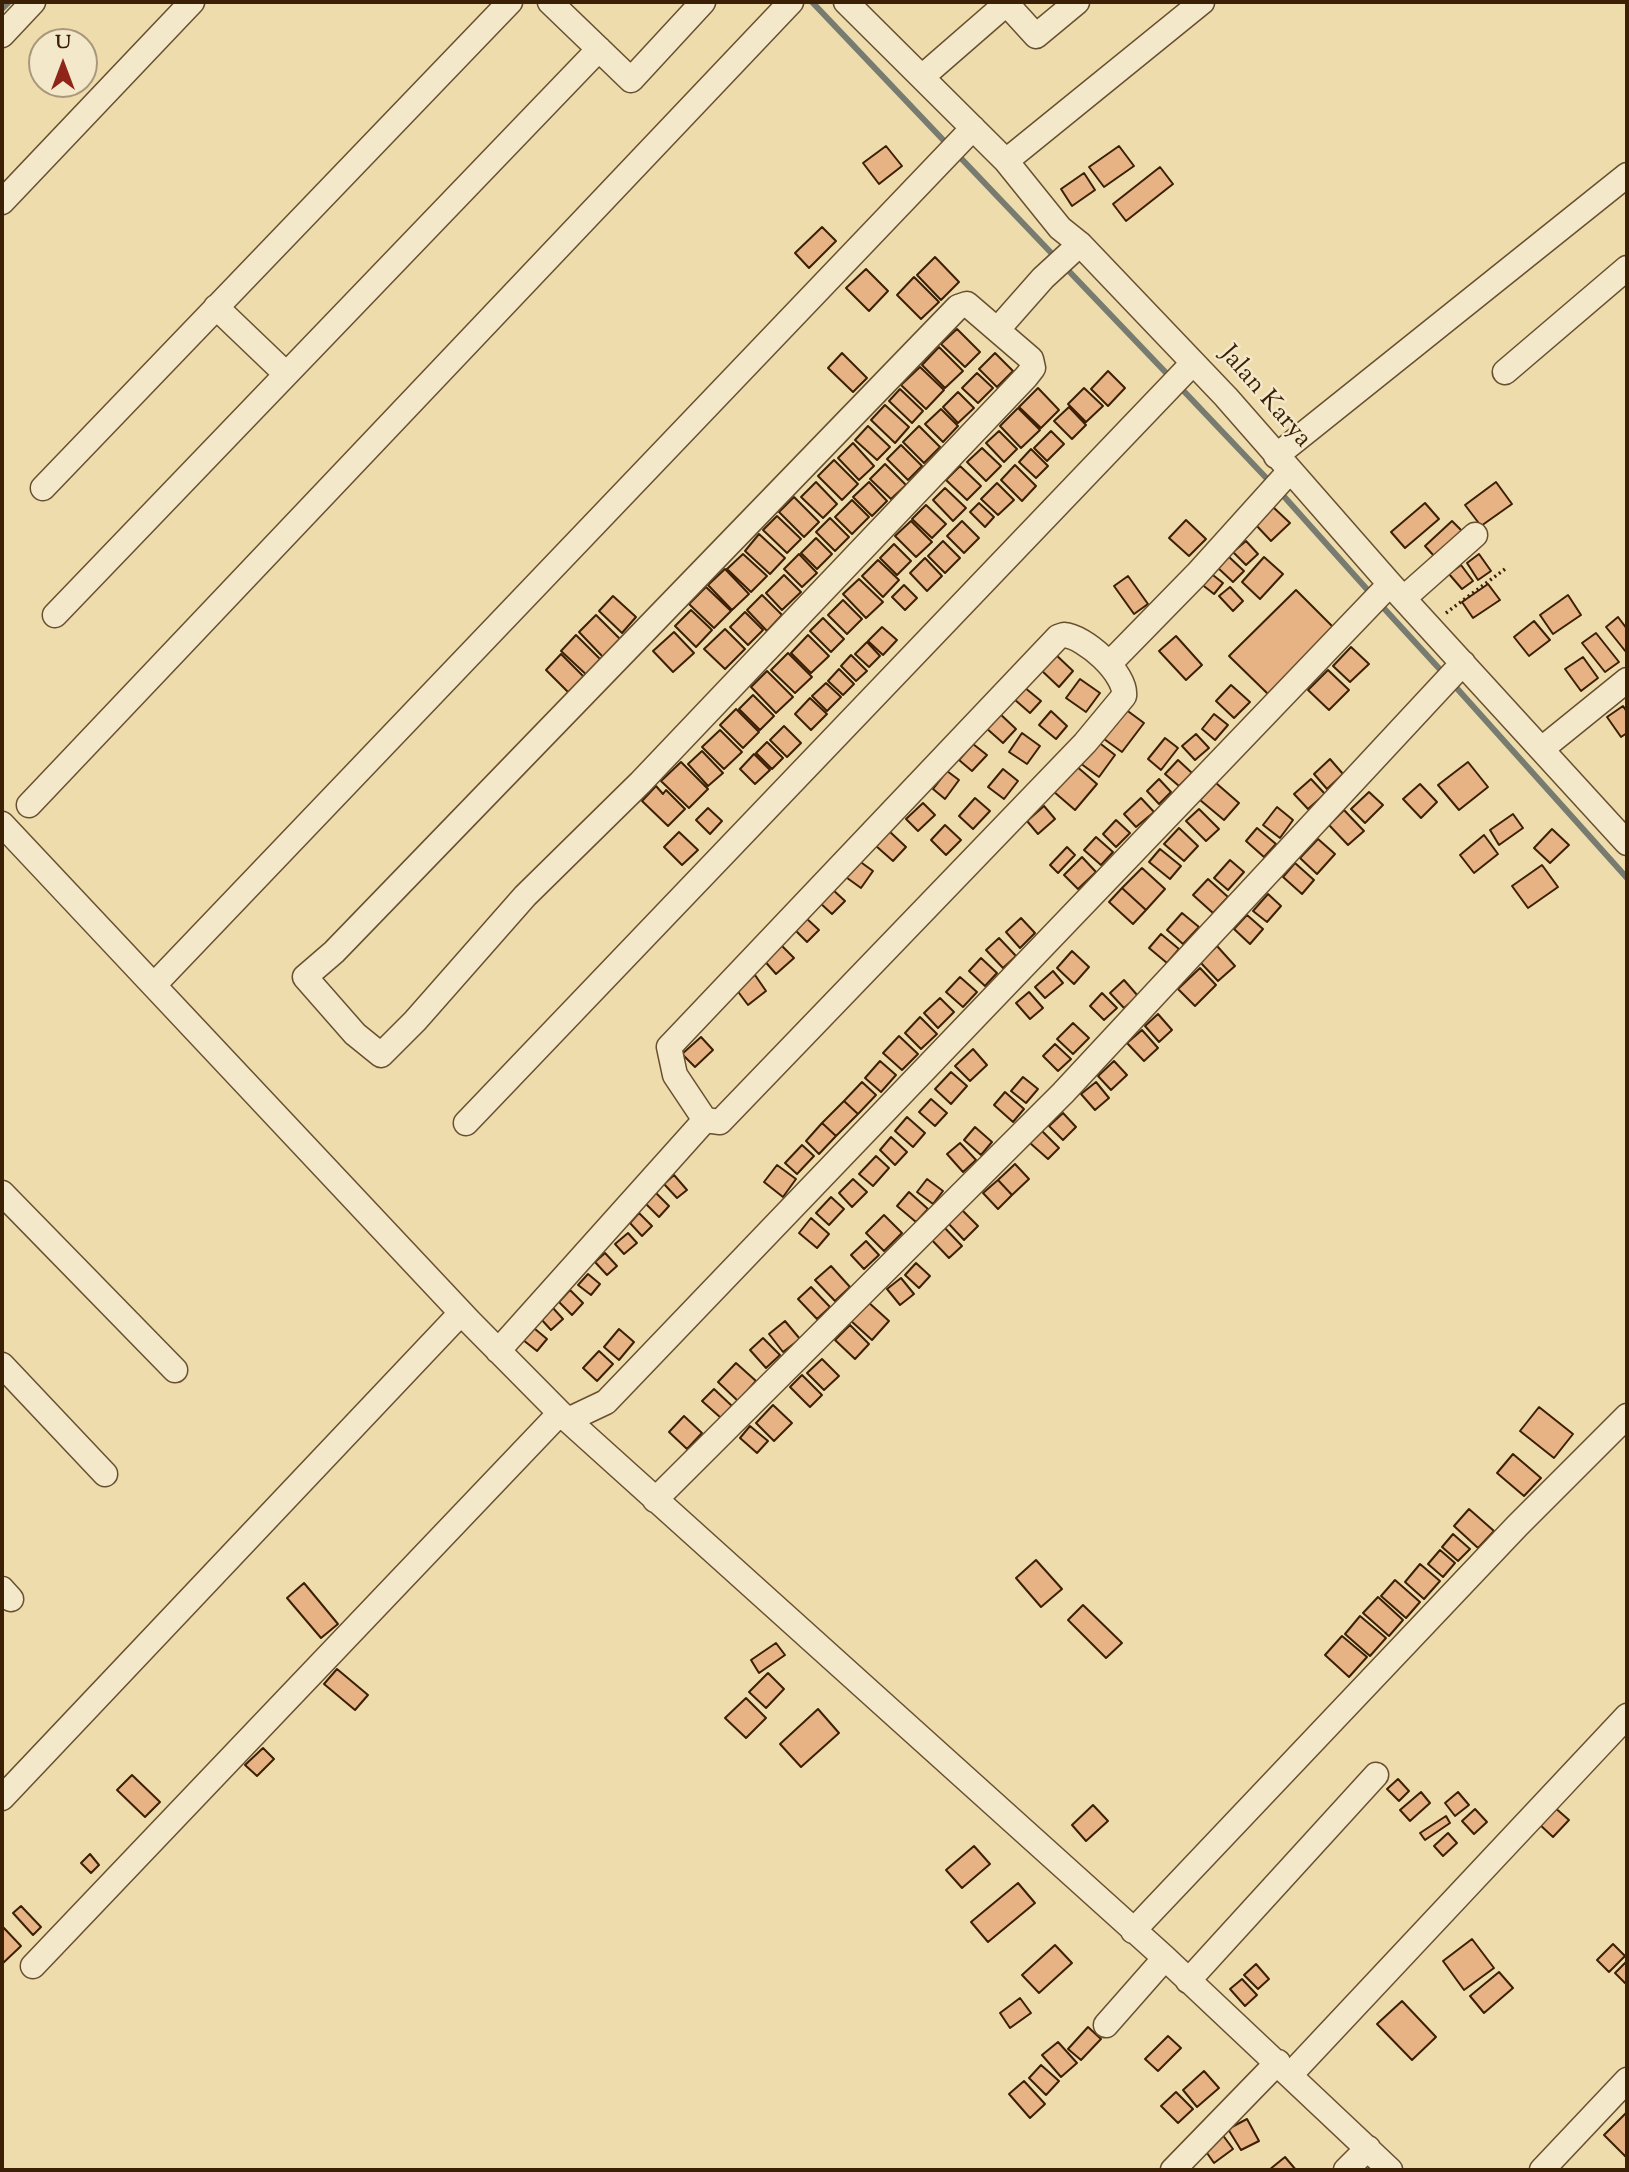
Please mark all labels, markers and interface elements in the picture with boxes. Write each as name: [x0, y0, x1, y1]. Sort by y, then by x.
north arrow: [28, 28, 98, 98]
text: U: [55, 30, 71, 57]
street label: Jalan Karya: [1211, 341, 1317, 455]

